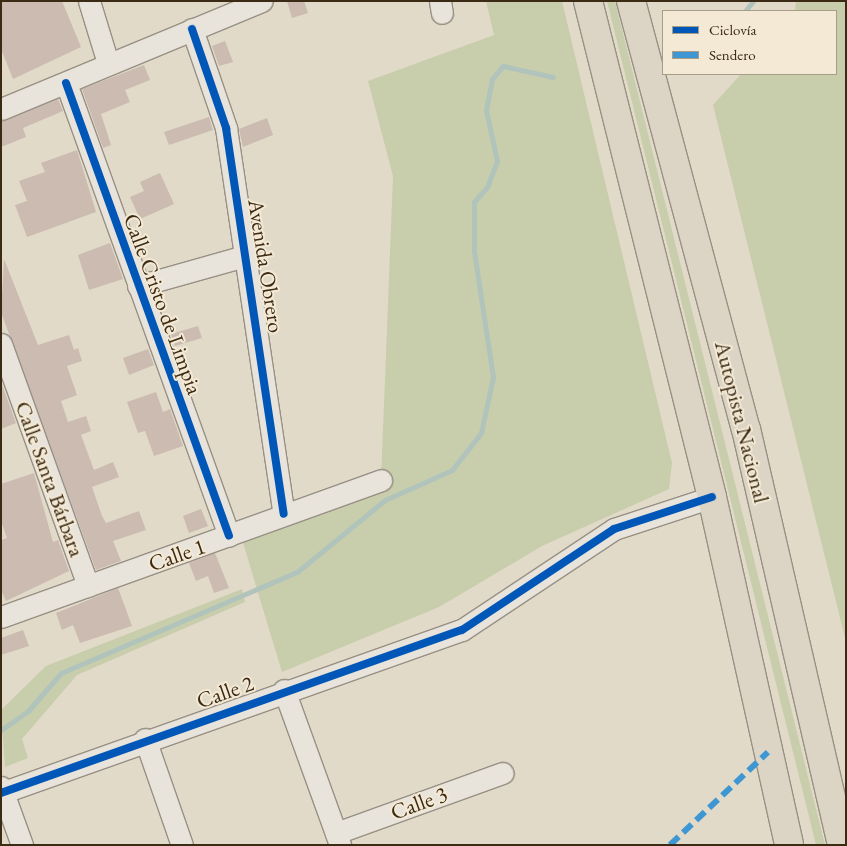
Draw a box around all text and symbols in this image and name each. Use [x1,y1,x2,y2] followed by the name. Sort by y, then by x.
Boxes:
[662,10,837,75] legend
[709,20,756,39] text: Ciclovía
[709,45,756,64] text: Sendero
[242,197,290,335] street label: Avenida Obrero
[118,210,208,398] street label: Calle Cristo de Limpia
[709,338,775,506] street label: Autopista Nacional
[10,398,90,560] street label: Calle Santa Bárbara
[145,533,209,577] street label: Calle 1
[193,670,257,714] street label: Calle 2
[387,781,451,825] street label: Calle 3

